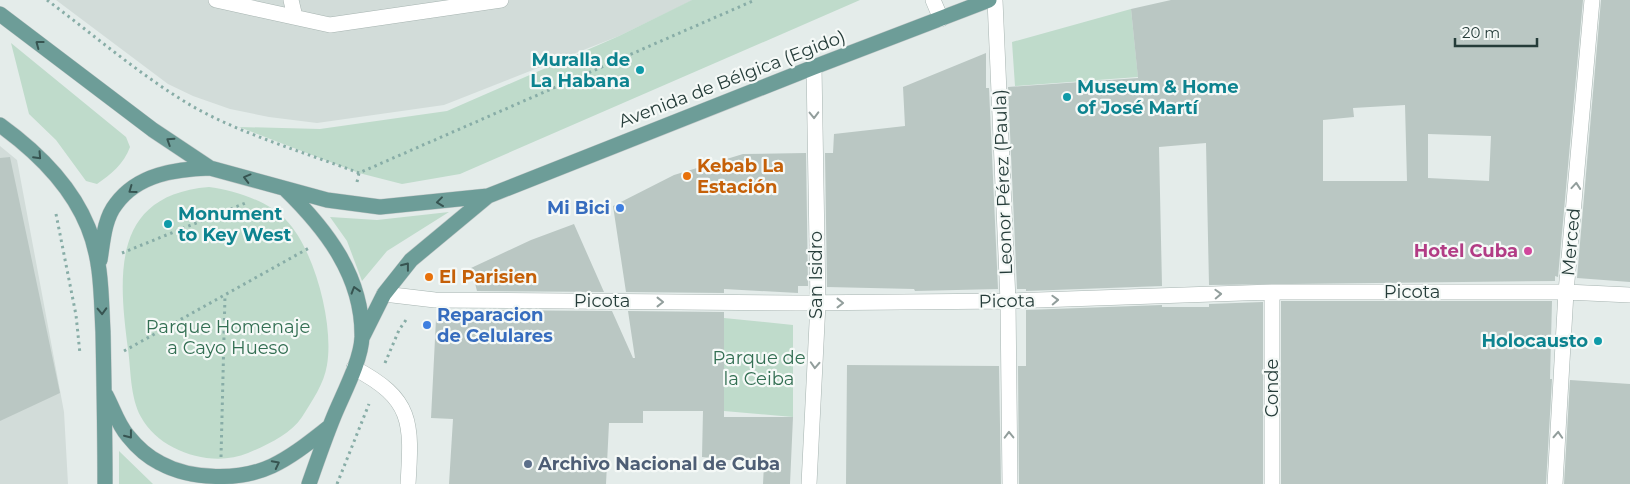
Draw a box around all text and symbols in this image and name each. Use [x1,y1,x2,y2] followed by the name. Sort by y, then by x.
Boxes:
[1455,15,1538,47] scale bar
[1462,23,1500,42] text: 20 m
[615,25,849,133] street label: Avenida de Bélgica (Egido)
[35,41,45,50] one-way arrow
[530,49,630,92] place label: Muralla de La Habana
[634,64,646,76] marker: Muralla de La Habana
[1077,76,1239,119] place label: Museum & Home of José Martí
[989,89,1017,275] street label: Leonor Pérez (Paula)
[1061,91,1073,103] marker: Museum & Home of José Martí
[809,112,820,120] one-way arrow
[166,138,175,147] one-way arrow
[32,150,41,159] one-way arrow
[697,155,784,198] place label: Kebab La Estación
[681,170,693,182] marker: Kebab La Estación
[244,173,252,183] one-way arrow
[1570,182,1581,190] one-way arrow
[128,184,138,193] one-way arrow
[436,196,444,207] one-way arrow
[547,197,610,219] place label: Mi Bici
[614,202,626,214] marker: Mi Bici
[178,203,291,246] place label: Monument to Key West
[1557,207,1585,277] street label: Merced
[162,218,174,230] marker: Monument to Key West
[805,231,827,319] street label: San Isidro
[1414,240,1518,262] place label: Hotel Cuba
[1522,245,1534,257] marker: Hotel Cuba
[400,263,409,272] one-way arrow
[439,266,537,288] place label: El Parisien
[423,271,435,283] marker: El Parisien
[1384,281,1440,303] street label: Picota
[350,286,360,294] one-way arrow
[1214,288,1222,299] one-way arrow
[574,290,630,312] street label: Picota
[979,290,1035,312] street label: Picota
[1052,294,1060,305] one-way arrow
[657,297,665,307] one-way arrow
[837,298,845,308] one-way arrow
[437,304,553,347] place label: Reparacion de Celulares
[96,307,107,315] one-way arrow
[146,316,310,359] park label: Parque Homenaje a Cayo Hueso
[421,319,433,331] marker: Reparacion de Celulares
[1481,330,1588,352] place label: Holocausto
[1592,335,1604,347] marker: Holocausto
[712,347,806,390] park label: Parque de la Ceiba
[1261,358,1283,417] street label: Conde
[809,362,820,370] one-way arrow
[123,430,132,439] one-way arrow
[1004,431,1014,439] one-way arrow
[1552,431,1563,439] one-way arrow
[537,453,780,475] place label: Archivo Nacional de Cuba
[522,458,534,470] marker: Archivo Nacional de Cuba
[271,460,280,470] one-way arrow

